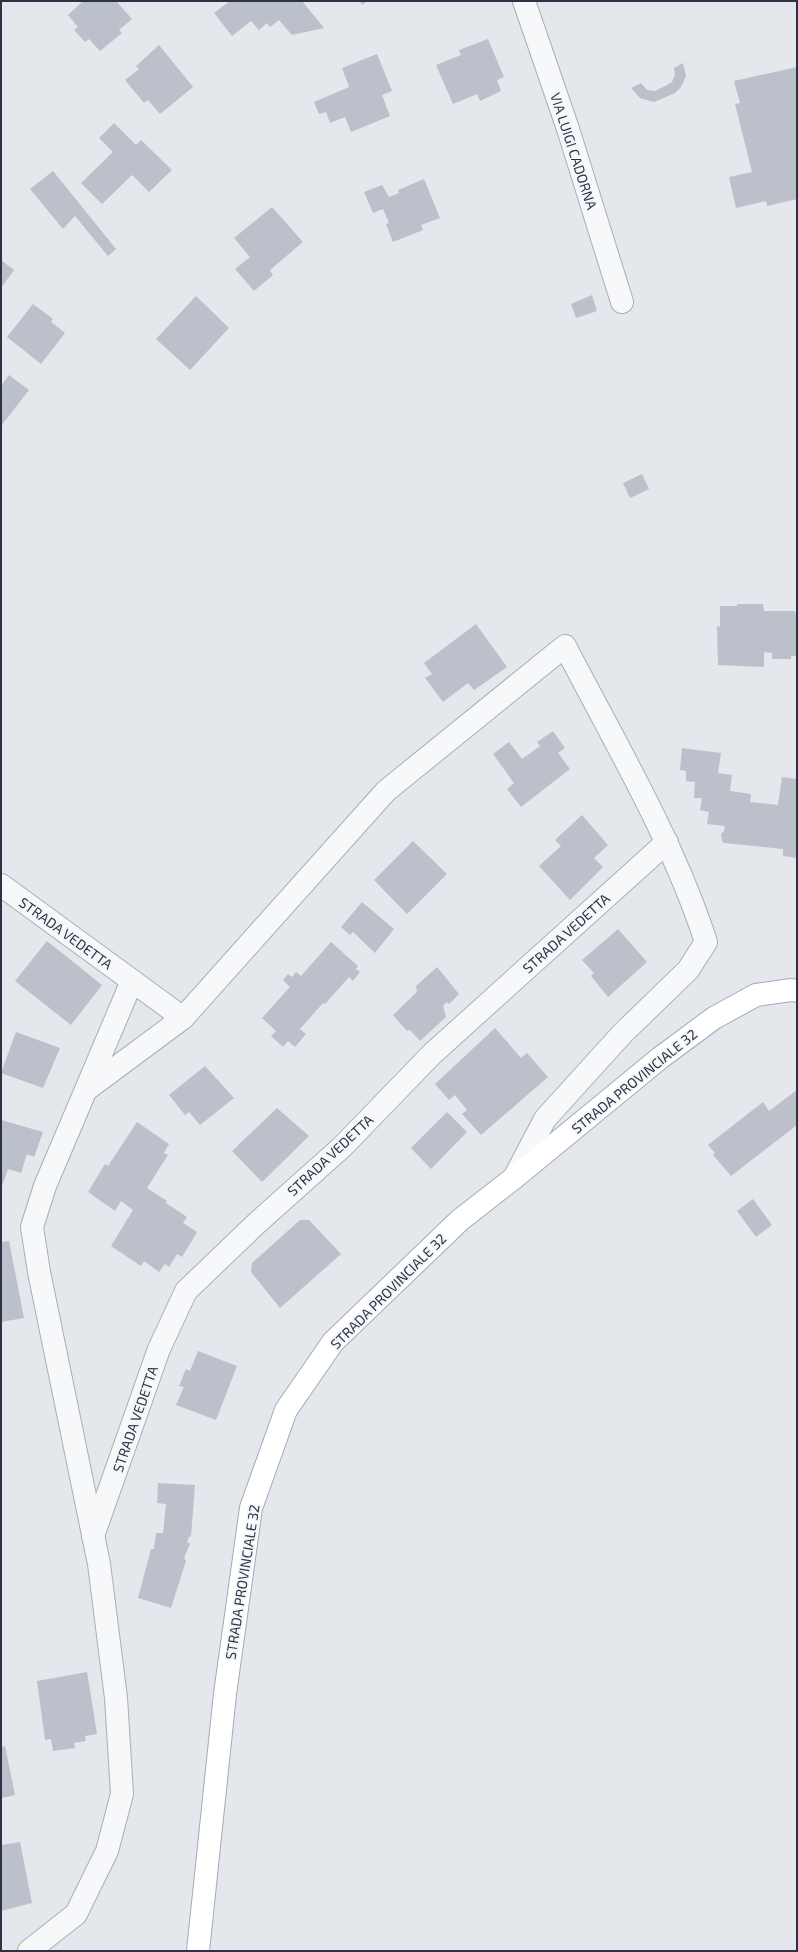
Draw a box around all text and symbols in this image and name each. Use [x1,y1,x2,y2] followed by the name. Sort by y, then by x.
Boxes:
[547,90,601,212] street label: VIA LUIGI CADORNA
[519,889,613,977] street label: STRADA VEDETTA
[16,893,116,973] street label: STRADA VEDETTA
[568,1025,700,1137] street label: STRADA PROVINCIALE 32
[283,1111,377,1199] street label: STRADA VEDETTA
[327,1230,449,1352] street label: STRADA PROVINCIALE 32
[109,1363,161,1474] street label: STRADA VEDETTA
[221,1503,263,1661] street label: STRADA PROVINCIALE 32

